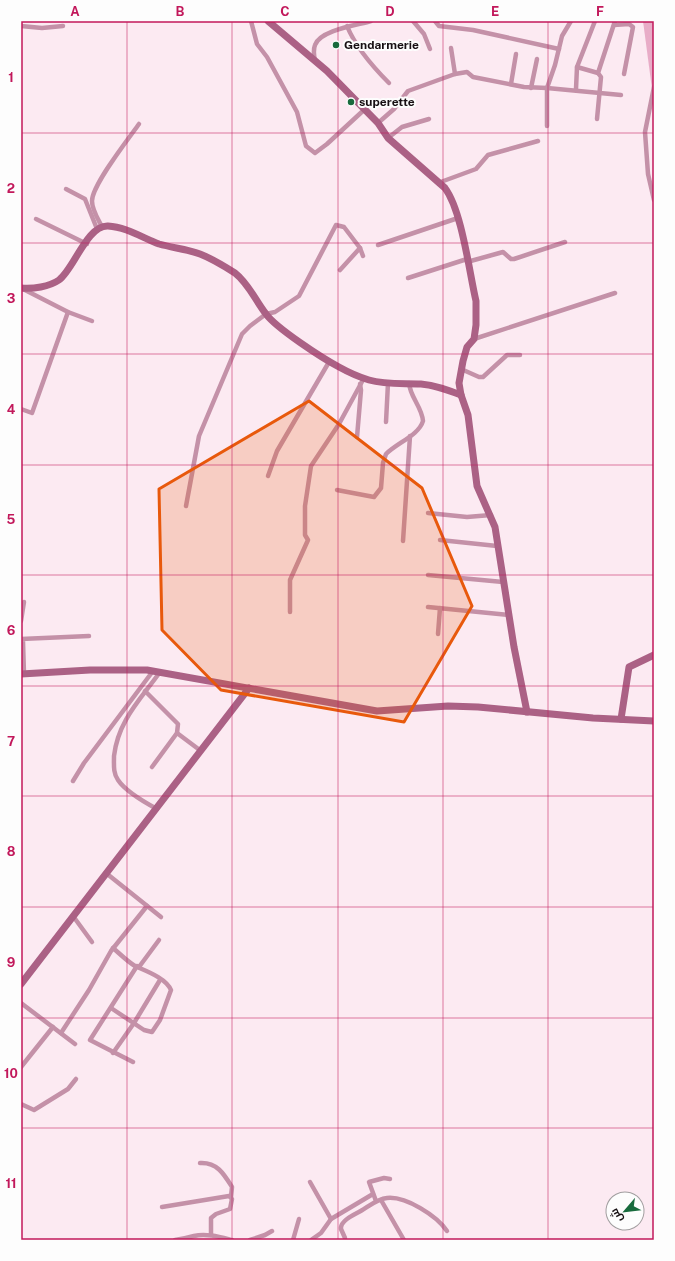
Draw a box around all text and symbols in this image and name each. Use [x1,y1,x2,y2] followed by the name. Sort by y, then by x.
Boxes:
[70,4,80,19] text: A
[176,4,185,19] text: B
[280,4,290,19] text: C
[385,4,395,19] text: D
[491,4,499,19] text: E
[596,4,604,19] text: F
[344,38,419,52] place label: Gendarmerie
[331,40,341,50] marker: Gendarmerie
[8,70,14,85] text: 1
[359,95,415,109] place label: superette
[346,97,356,107] marker: superette
[7,181,15,196] text: 2
[7,291,16,306] text: 3
[7,402,16,417] text: 4
[7,512,16,527] text: 5
[7,623,16,638] text: 6
[7,734,15,749] text: 7
[7,844,16,859] text: 8
[7,955,15,970] text: 9
[4,1066,18,1081] text: 10
[5,1176,17,1191] text: 11
[605,1191,645,1231] north arrow
[608,1206,626,1225] text: ش

